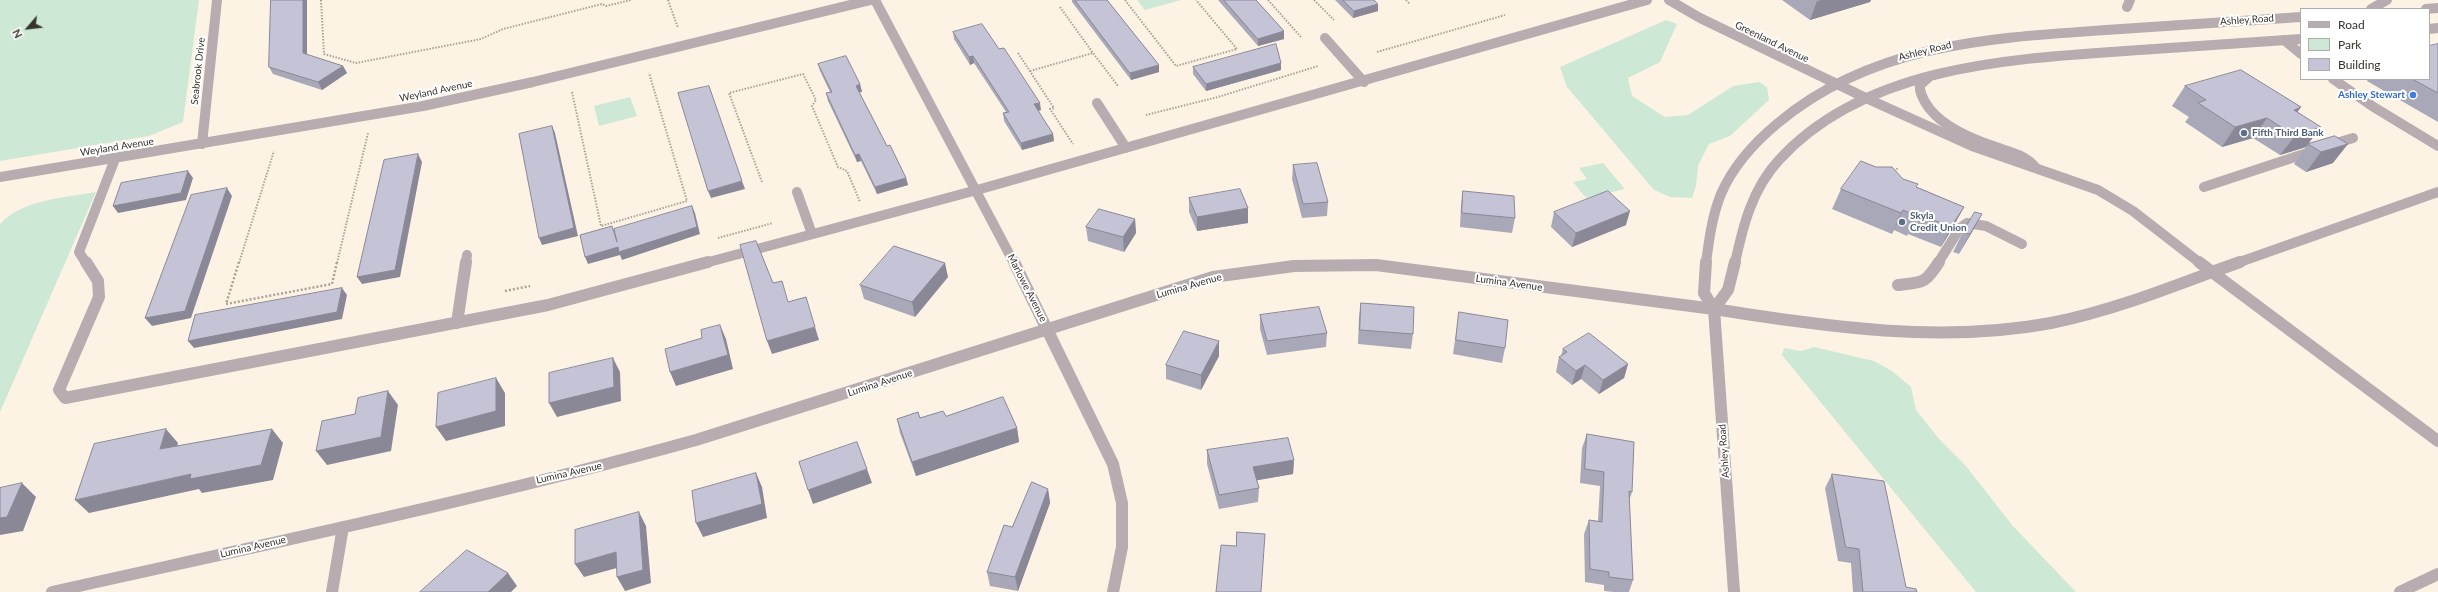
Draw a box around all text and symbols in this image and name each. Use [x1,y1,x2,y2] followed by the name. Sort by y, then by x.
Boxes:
[8,8,48,48] north arrow
[2300,8,2430,80] legend
[2220,12,2274,28] street label: Ashley Road
[2338,17,2365,32] text: Road
[1733,19,1811,65] street label: Greenland Avenue
[9,27,25,41] text: N
[189,37,207,105] street label: Seabrook Drive
[2338,37,2361,52] text: Park
[1897,39,1953,63] street label: Ashley Road
[2338,57,2381,72] text: Building
[398,77,474,105] street label: Weyland Avenue
[2338,89,2405,101] place label: Ashley Stewart
[2408,90,2418,100] marker: Ashley Stewart
[2252,127,2324,139] place label: Fifth Third Bank
[2239,128,2249,138] marker: Fifth Third Bank
[79,135,155,159] street label: Weyland Avenue
[1910,210,1967,234] place label: Skyla Credit Union
[1897,217,1907,227] marker: Skyla Credit Union
[1005,252,1049,324] street label: Marlowe Avenue
[1155,271,1223,301] street label: Lumina Avenue
[1475,272,1543,294] street label: Lumina Avenue
[846,367,914,399] street label: Lumina Avenue
[1716,424,1732,478] street label: Ashley Road
[535,460,603,486] street label: Lumina Avenue
[219,534,287,560] street label: Lumina Avenue

